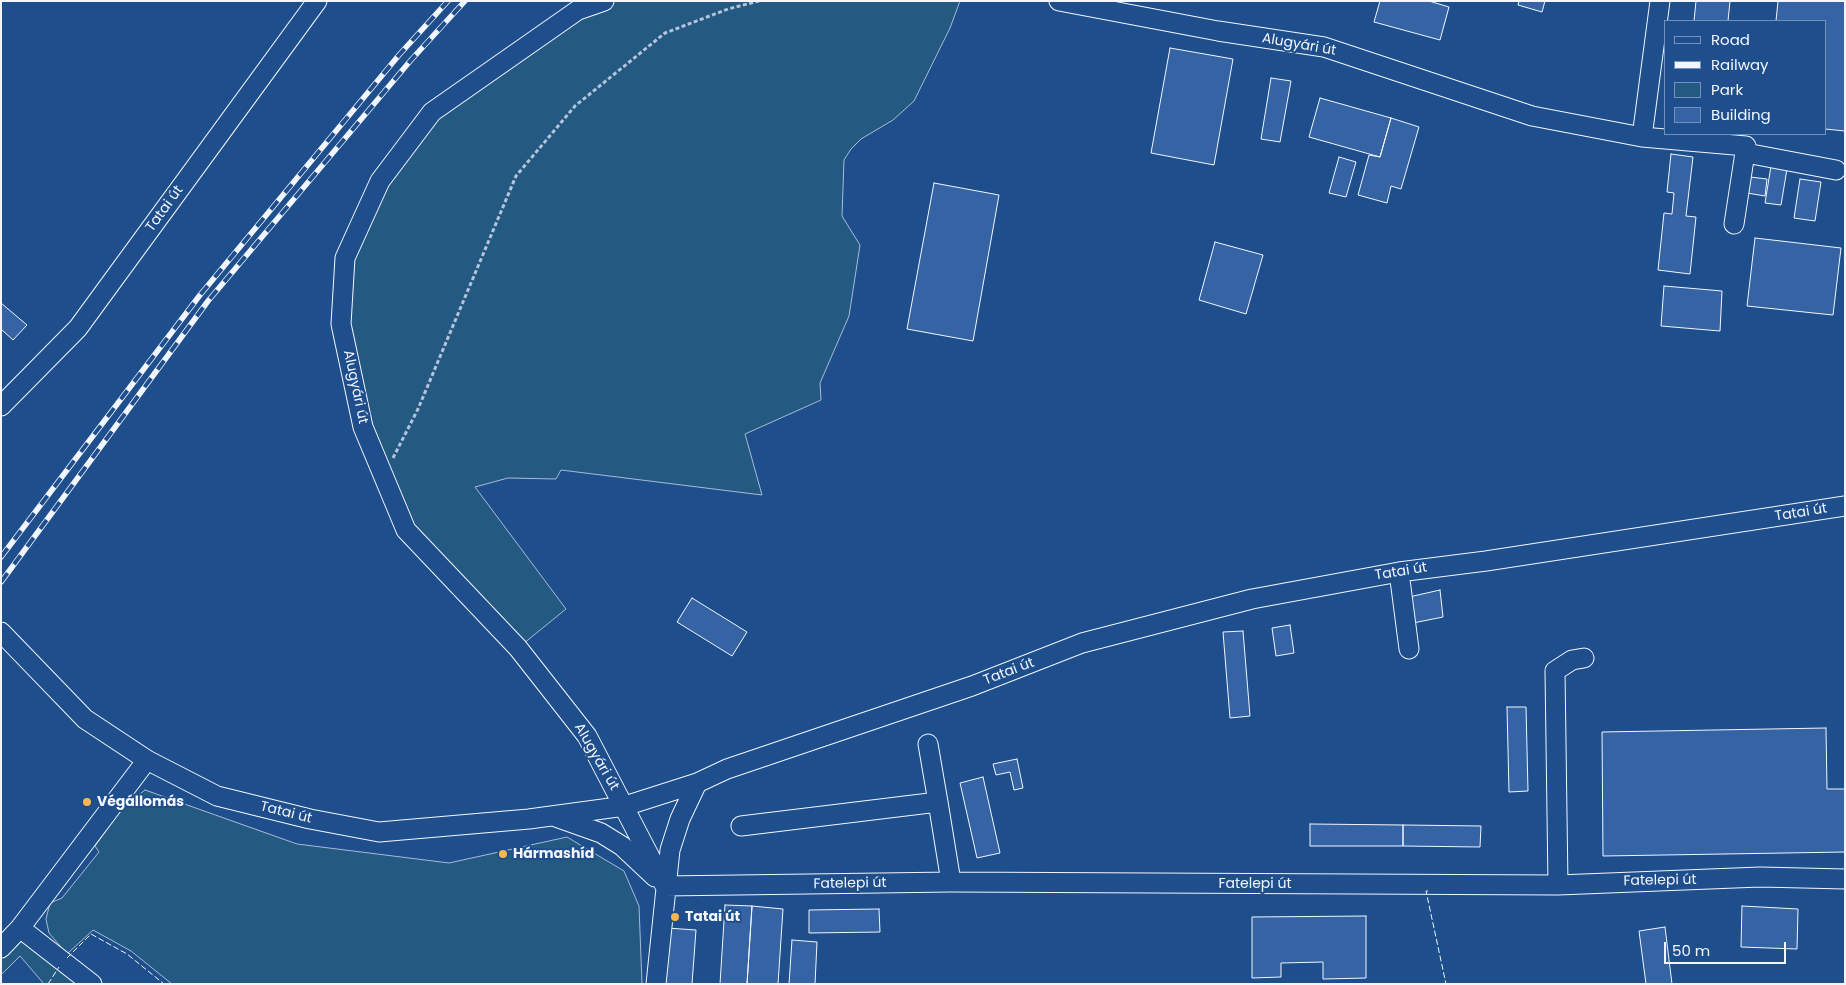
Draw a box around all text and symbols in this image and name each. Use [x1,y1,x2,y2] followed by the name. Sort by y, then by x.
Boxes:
[1664,20,1826,135] legend
[1711,29,1750,50] text: Road
[1261,30,1337,60] street label: Alugyári út
[1711,54,1769,75] text: Railway
[1711,79,1743,100] text: Park
[1711,104,1771,125] text: Building
[143,183,187,235] street label: Tatai út
[339,349,371,425] street label: Alugyári út
[1774,501,1828,525] street label: Tatai út
[1374,560,1428,584] street label: Tatai út
[981,655,1037,689] street label: Tatai út
[570,720,622,794] street label: Alugyári út
[97,794,184,810] place label: Végállomás
[81,796,93,808] marker: Végállomás
[258,798,314,828] street label: Tatai út
[513,846,594,862] place label: Hármashíd
[497,848,509,860] marker: Hármashíd
[1623,872,1697,890] street label: Fatelepi út
[813,875,887,893] street label: Fatelepi út
[1218,876,1292,892] street label: Fatelepi út
[685,909,740,925] place label: Tatai út
[669,911,681,923] marker: Tatai út
[1666,932,1788,964] scale bar
[1672,940,1710,961] text: 50 m

